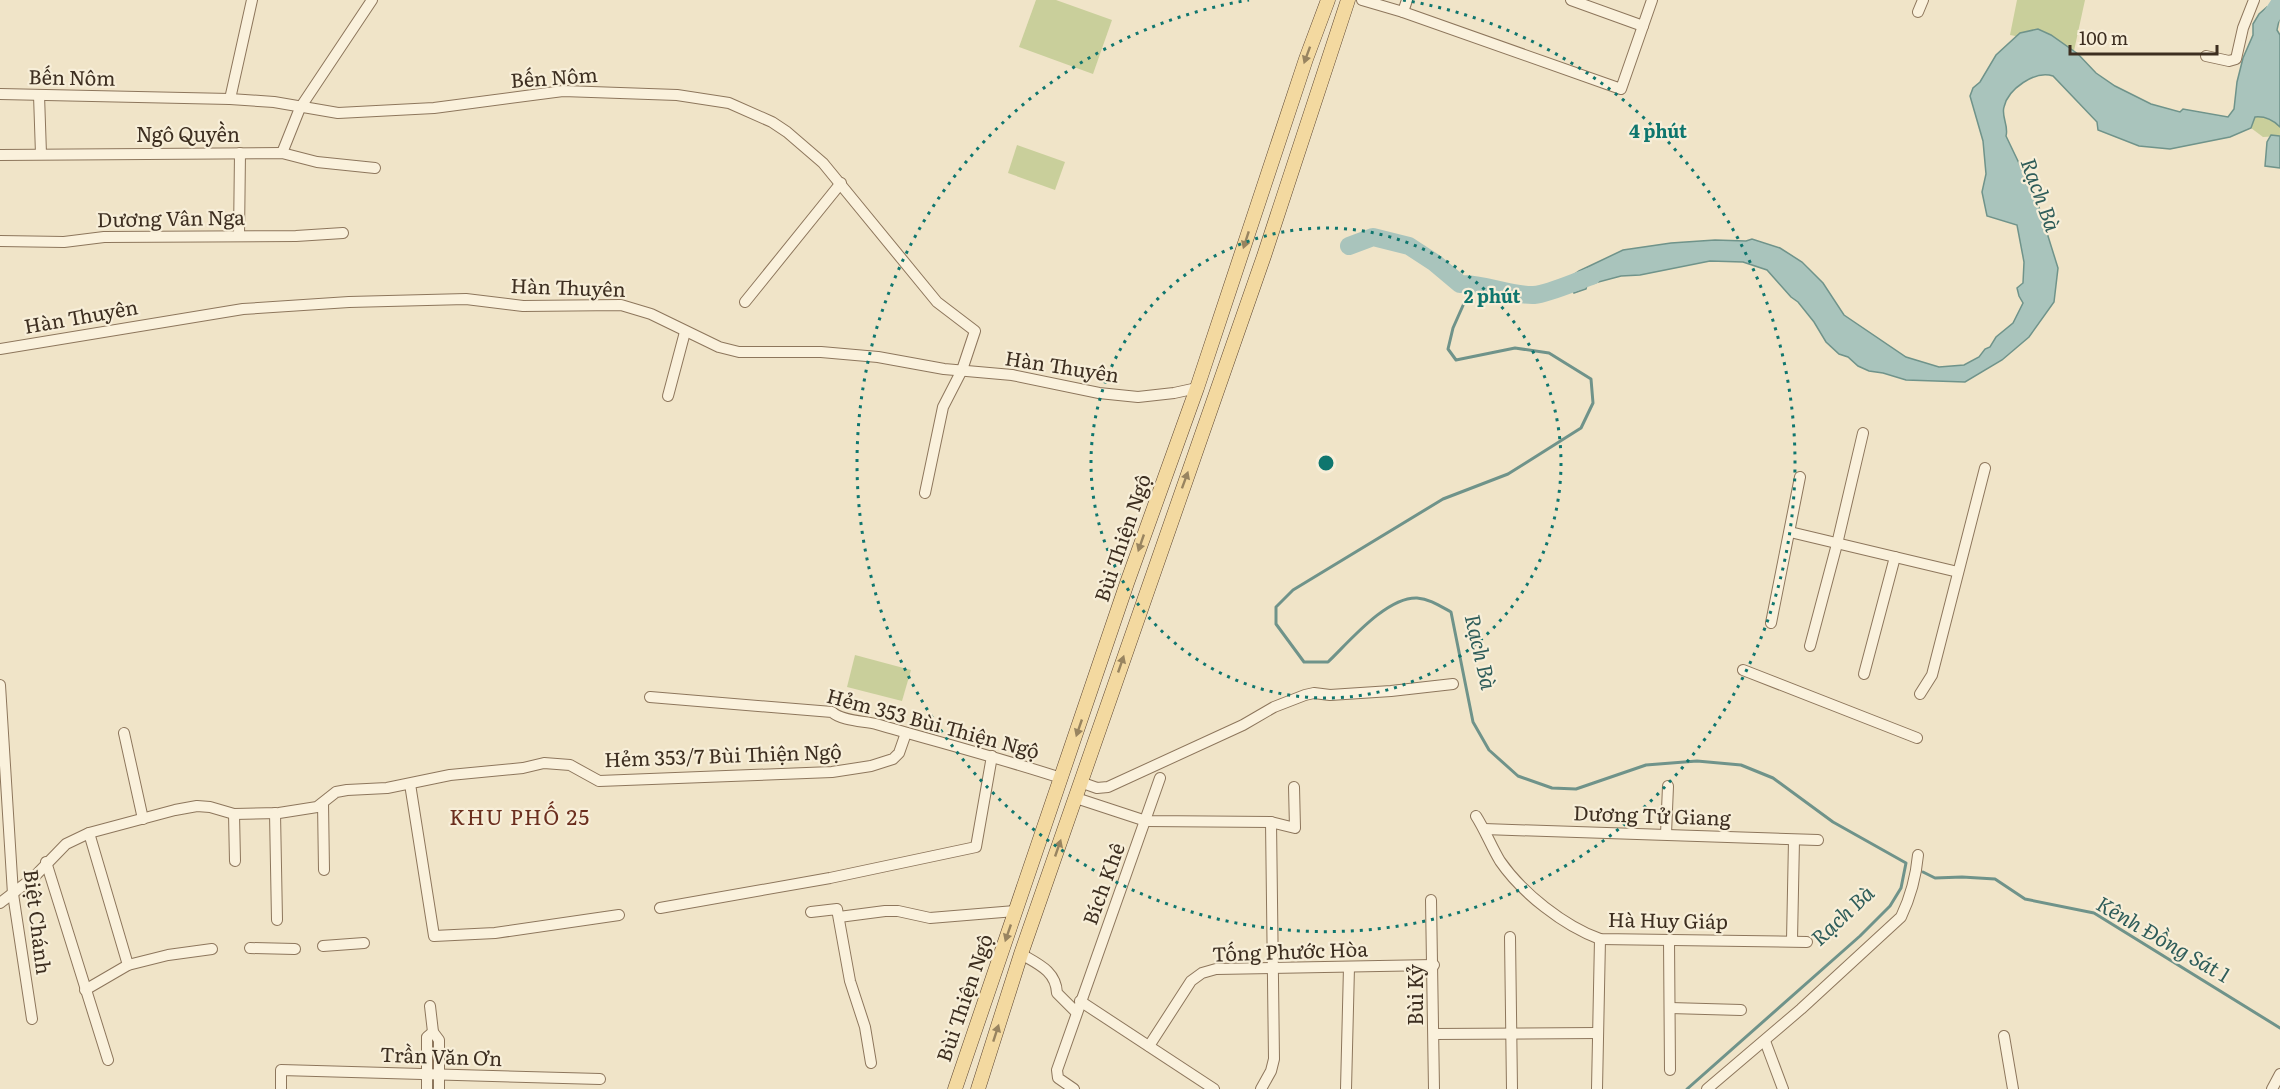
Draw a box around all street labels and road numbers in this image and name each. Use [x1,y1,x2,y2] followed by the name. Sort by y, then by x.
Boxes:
[509,58,598,94] street label: Bến Nôm
[28,60,116,92] street label: Bến Nôm
[136,118,240,148] street label: Ngô Quyền
[97,201,245,233] street label: Dương Vân Nga
[510,269,626,303] street label: Hàn Thuyên
[21,290,140,340] street label: Hàn Thuyên
[1003,341,1122,389] street label: Hàn Thuyên
[1085,469,1157,605] street label: Bùi Thiện Ngộ
[824,679,1043,765] street label: Hẻm 353 Bùi Thiện Ngộ
[604,735,842,773] street label: Hẻm 353/7 Bùi Thiện Ngộ
[1573,796,1732,832] street label: Dương Tử Giang
[1073,838,1131,929] street label: Bích Khê
[18,867,60,976] street label: Biệt Chánh
[1608,903,1728,935] street label: Hà Huy Giáp
[927,929,999,1065] street label: Bùi Thiện Ngộ
[1211,932,1369,968] street label: Tống Phước Hòa
[1399,964,1429,1026] street label: Bùi Kỷ
[379,1038,503,1072] street label: Trần Văn Ơn

